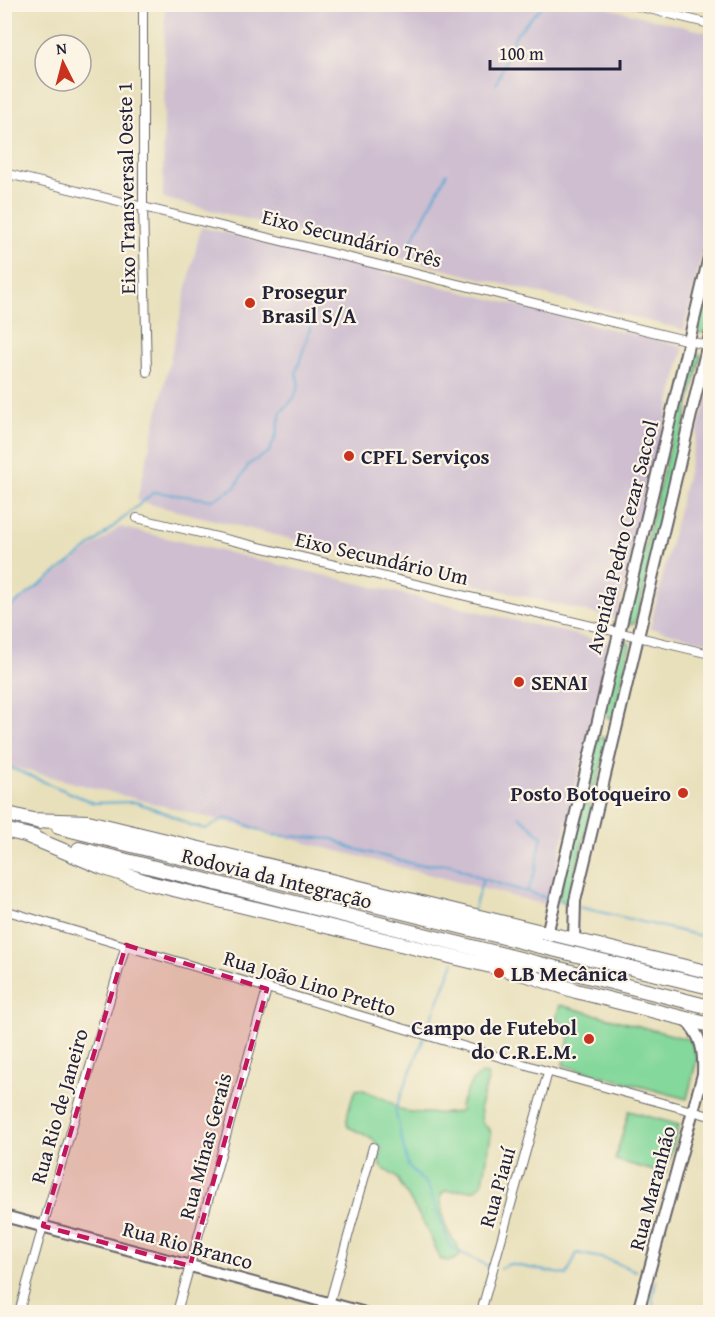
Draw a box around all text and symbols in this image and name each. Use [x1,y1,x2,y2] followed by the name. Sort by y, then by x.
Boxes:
[33,33,93,93] north arrow
[490,33,620,71] scale bar
[55,36,68,61] text: N
[499,40,544,67] text: 100 m
[109,81,143,295] street label: Eixo Transversal Oeste 1
[259,201,445,275] street label: Eixo Secundário Três
[262,276,357,331] place label: Prosegur Brasil S/A
[243,296,257,310] marker: Prosegur Brasil S/A
[578,417,666,657] street label: Avenida Pedro Cezar Saccol
[361,441,490,472] place label: CPFL Serviços
[342,449,356,463] marker: CPFL Serviços
[292,523,472,593] street label: Eixo Secundário Um
[531,667,588,698] place label: SENAI
[512,675,526,689] marker: SENAI
[510,778,671,809] place label: Posto Botoqueiro
[676,786,690,800] marker: Posto Botoqueiro
[179,839,375,917] street label: Rodovia da Integração
[220,942,400,1024] street label: Rua João Lino Pretto
[511,958,628,989] place label: LB Mecânica
[492,966,506,980] marker: LB Mecânica
[411,1012,577,1067] place label: Campo de Futebol do C.R.E.M.
[22,1025,96,1187] street label: Rua Rio de Janeiro
[582,1032,596,1046] marker: Campo de Futebol do C.R.E.M.
[171,1069,239,1223] street label: Rua Minas Gerais
[620,1122,684,1254] street label: Rua Maranhão
[471,1142,524,1231] street label: Rua Piauí
[120,1213,256,1277] street label: Rua Rio Branco

